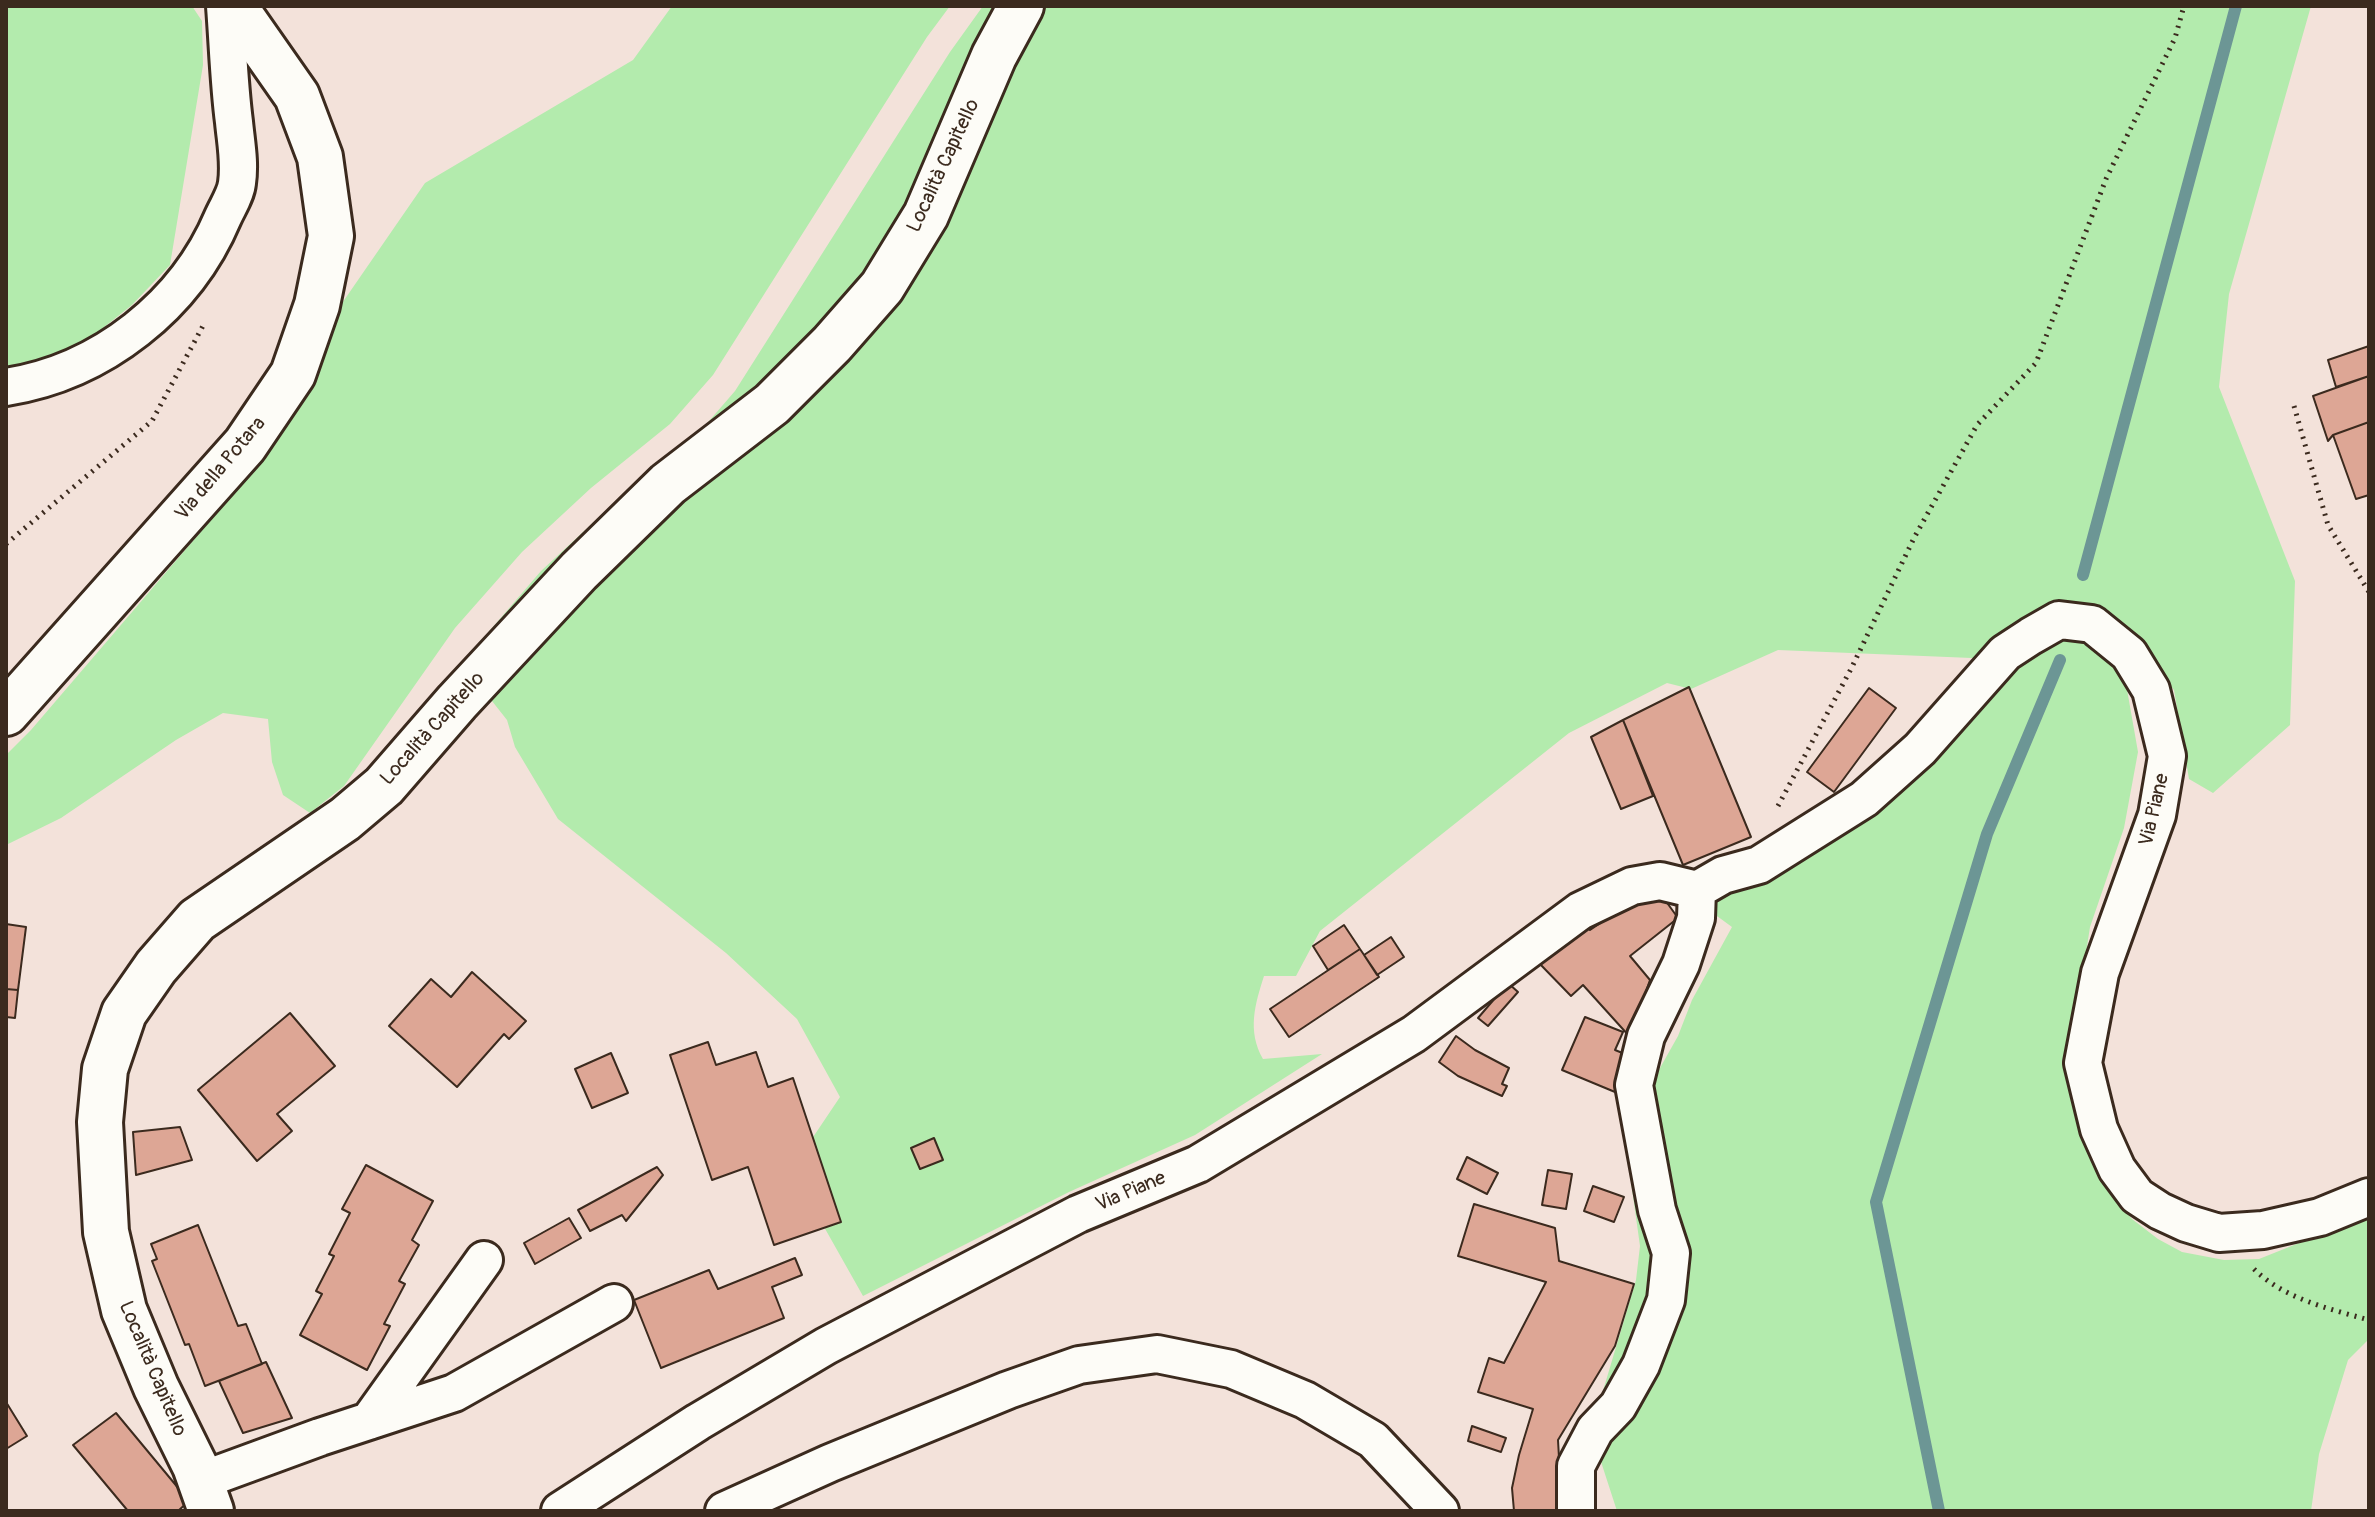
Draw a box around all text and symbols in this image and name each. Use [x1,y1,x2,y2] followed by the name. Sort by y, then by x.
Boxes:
[903,96,985,236] street label: Località Capitello
[171,412,271,526] street label: Via della Potara
[376,667,490,791] street label: Località Capitello
[2135,771,2175,849] street label: Via Piane
[1092,1167,1170,1217] street label: Via Piane
[113,1298,191,1440] street label: Località Capitello

